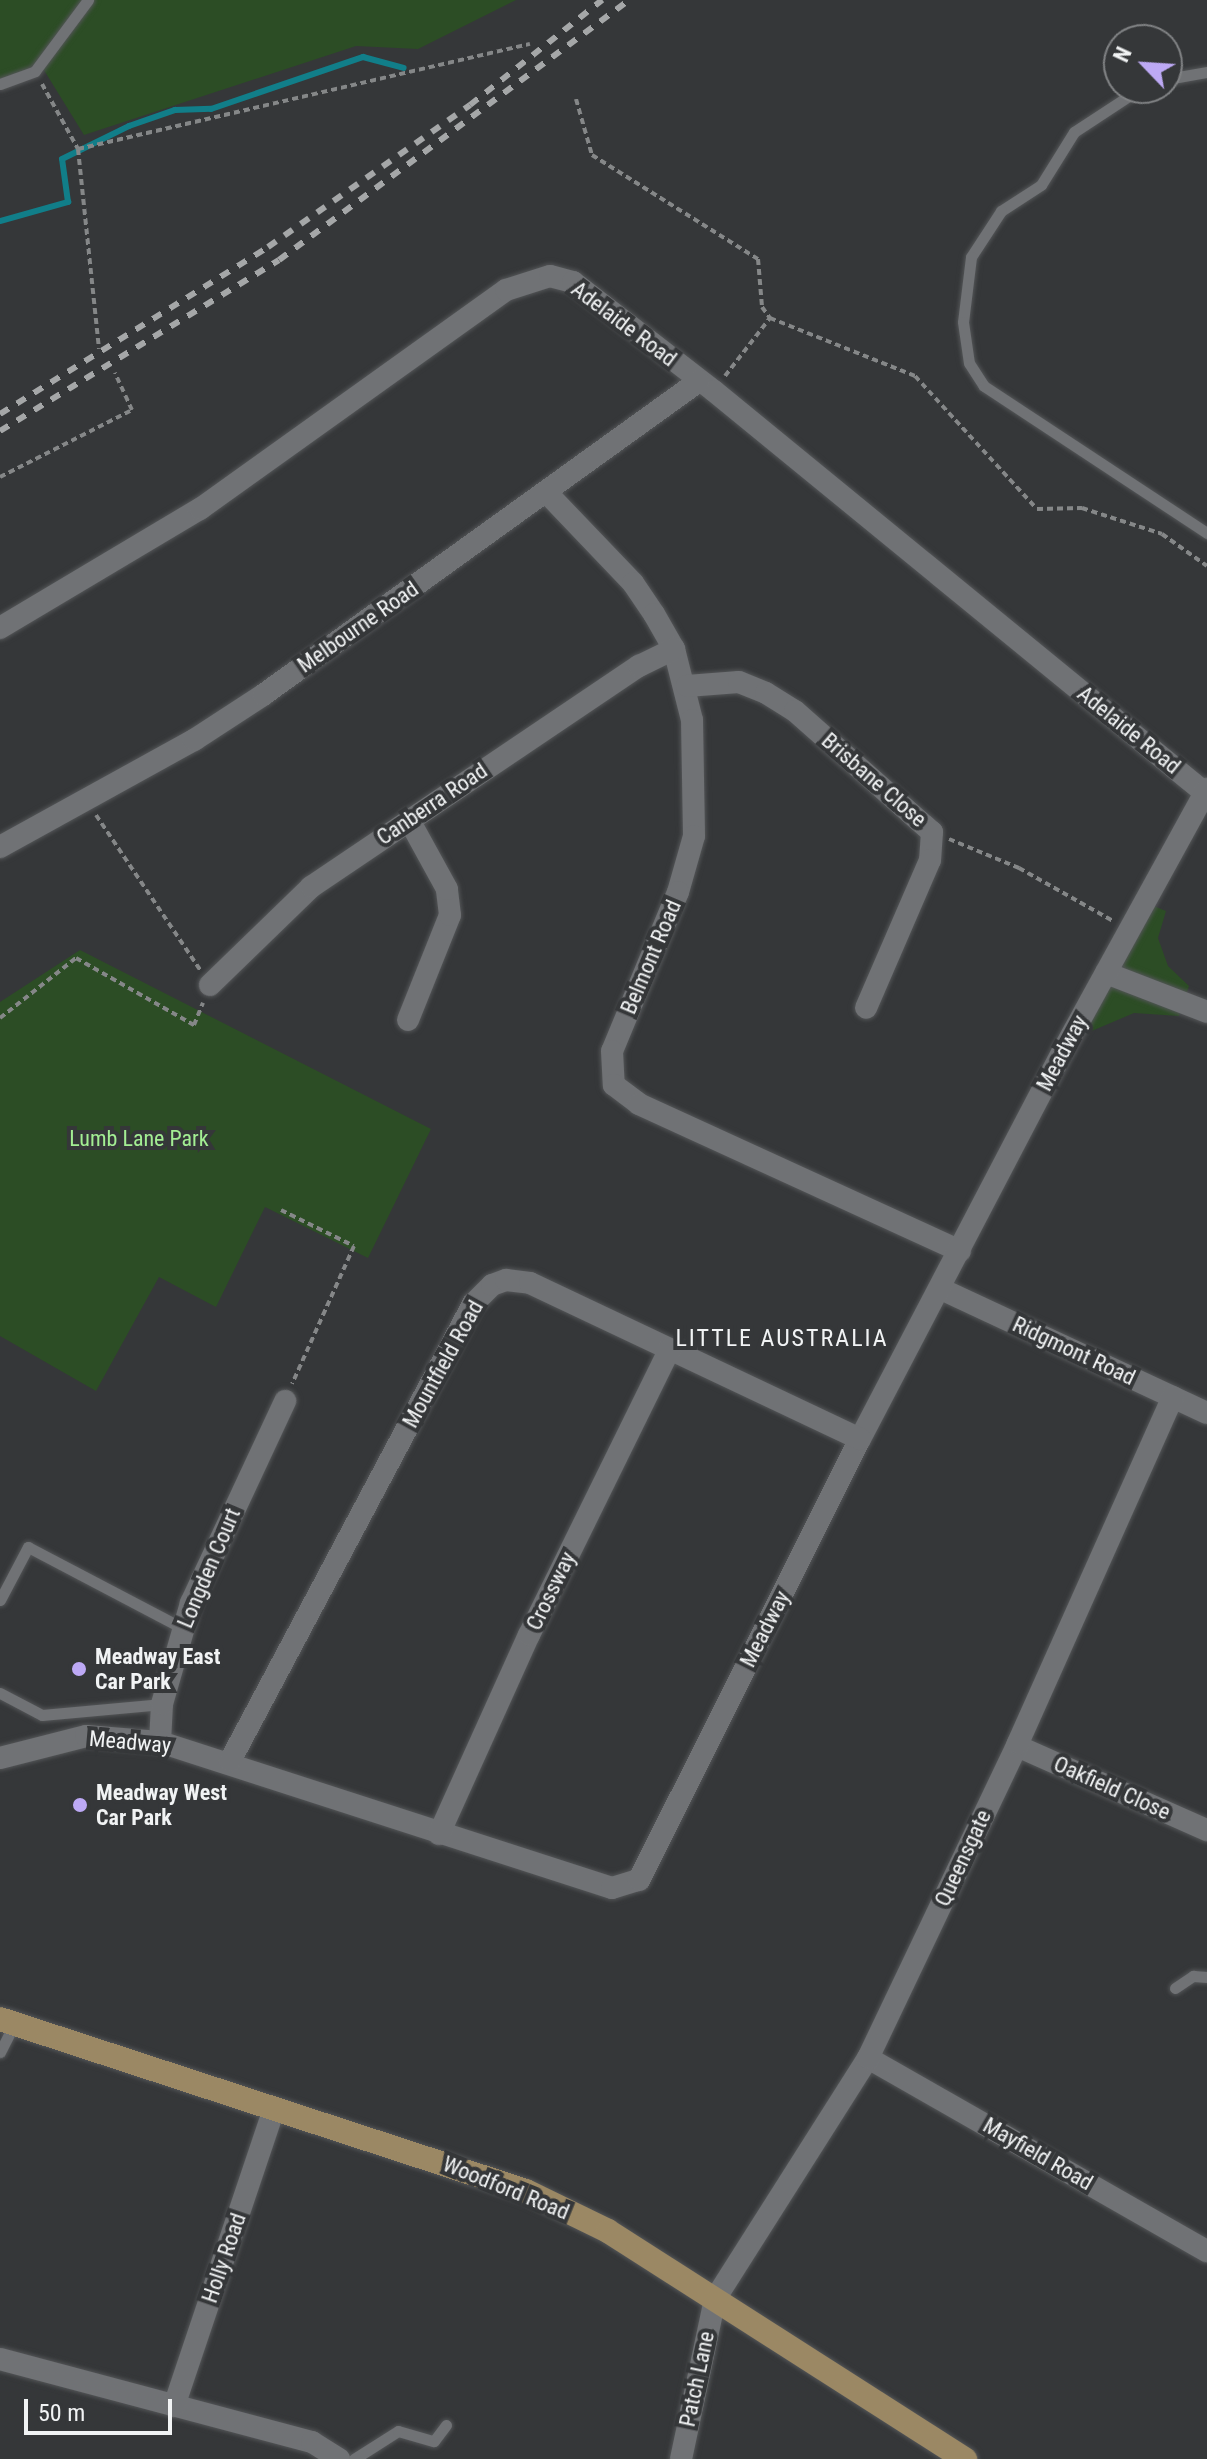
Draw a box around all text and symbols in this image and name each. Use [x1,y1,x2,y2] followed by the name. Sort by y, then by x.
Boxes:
[1103,24,1183,104] north arrow
[1108,43,1137,66] text: N
[566,276,682,372] street label: Adelaide Road
[293,576,423,678] street label: Melbourne Road
[1072,680,1186,780] street label: Adelaide Road
[816,727,932,833] street label: Brisbane Close
[372,757,492,851] street label: Canberra Road
[615,896,687,1018] street label: Belmont Road
[1031,1011,1093,1095] street label: Meadway
[69,1126,209,1152] park label: Lumb Lane Park
[397,1296,489,1432] street label: Mountfield Road
[1008,1311,1140,1391] street label: Ridgmont Road
[675,1325,889,1353] district label: LITTLE AUSTRALIA
[172,1504,246,1632] street label: Longden Court
[521,1548,581,1634] street label: Crossway
[735,1586,795,1672] street label: Meadway
[95,1643,220,1694] place label: Meadway East Car Park
[70,1660,88,1678] marker: Meadway East Car Park
[88,1725,172,1759] street label: Meadway
[1050,1751,1174,1825] street label: Oakfield Close
[96,1779,227,1830] place label: Meadway West Car Park
[71,1796,89,1814] marker: Meadway West Car Park
[929,1806,997,1910] street label: Queensgate
[978,2112,1098,2196] street label: Mayfield Road
[439,2151,573,2225] street label: Woodford Road
[196,2210,252,2306] street label: Holly Road
[674,2329,720,2429] street label: Patch Lane
[28,2383,176,2433] scale bar
[38,2399,85,2427] text: 50 m

